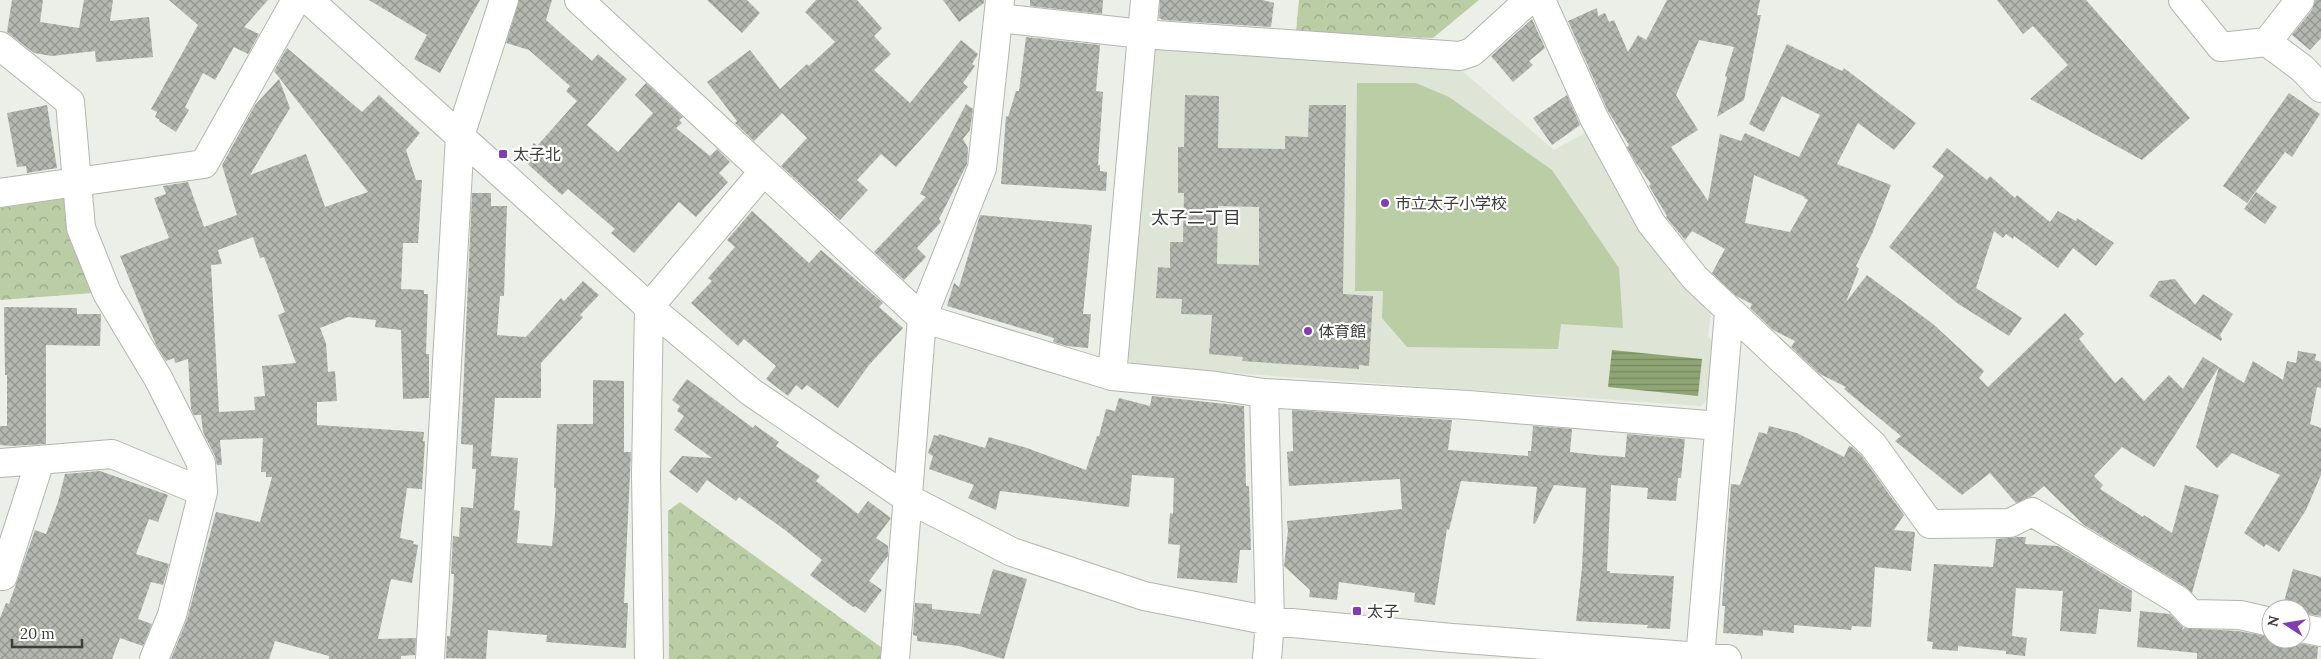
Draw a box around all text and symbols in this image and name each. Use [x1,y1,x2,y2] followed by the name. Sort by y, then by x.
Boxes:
[513,144,561,164] place label: 太子北
[497,148,509,160] marker: 太子北
[1395,193,1507,213] place label: 市立太子小学校
[1379,197,1391,209] marker: 市立太子小学校
[1151,206,1241,229] district label: 太子二丁目
[1318,321,1366,341] place label: 体育館
[1302,325,1314,337] marker: 体育館
[2261,599,2311,649] north arrow
[1367,601,1399,621] place label: 太子
[1351,605,1363,617] marker: 太子
[2263,614,2283,628] text: N
[12,616,82,648] scale bar
[20,624,55,643] text: 20 m

